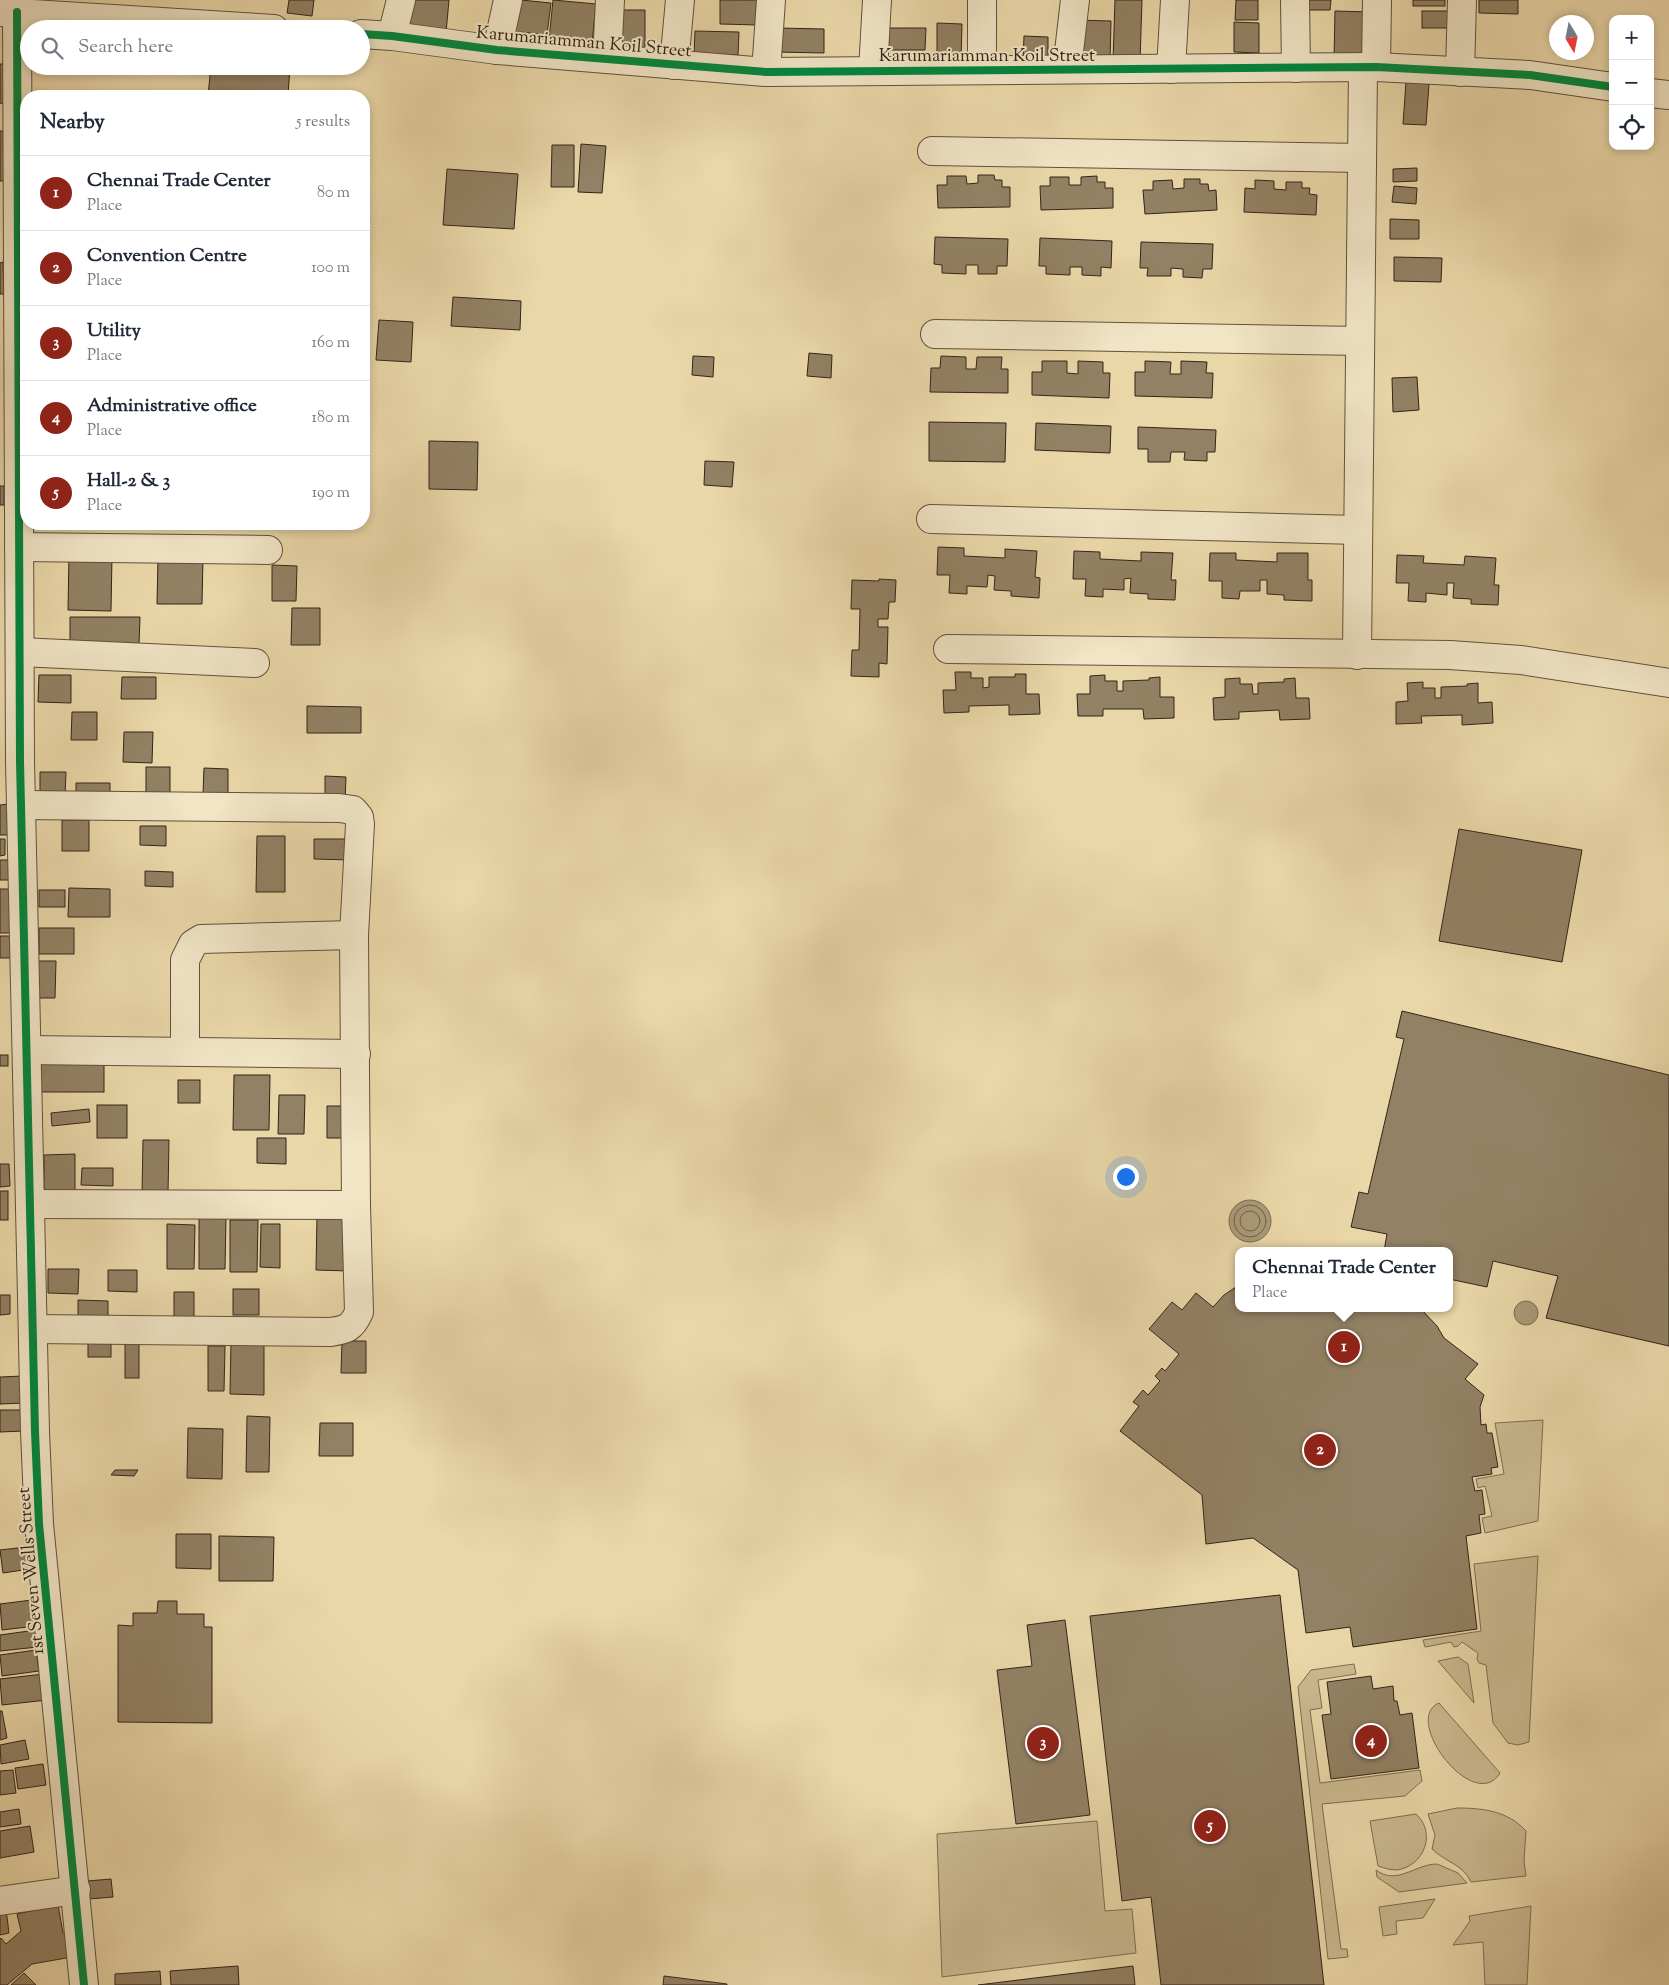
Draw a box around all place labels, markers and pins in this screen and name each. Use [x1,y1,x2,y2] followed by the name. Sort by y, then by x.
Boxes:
[1328,1328,1360,1366] pin: 1
[1304,1431,1336,1469] pin: 2
[1355,1722,1387,1760] pin: 4
[1027,1724,1059,1762] pin: 3
[1194,1807,1226,1845] pin: 5

